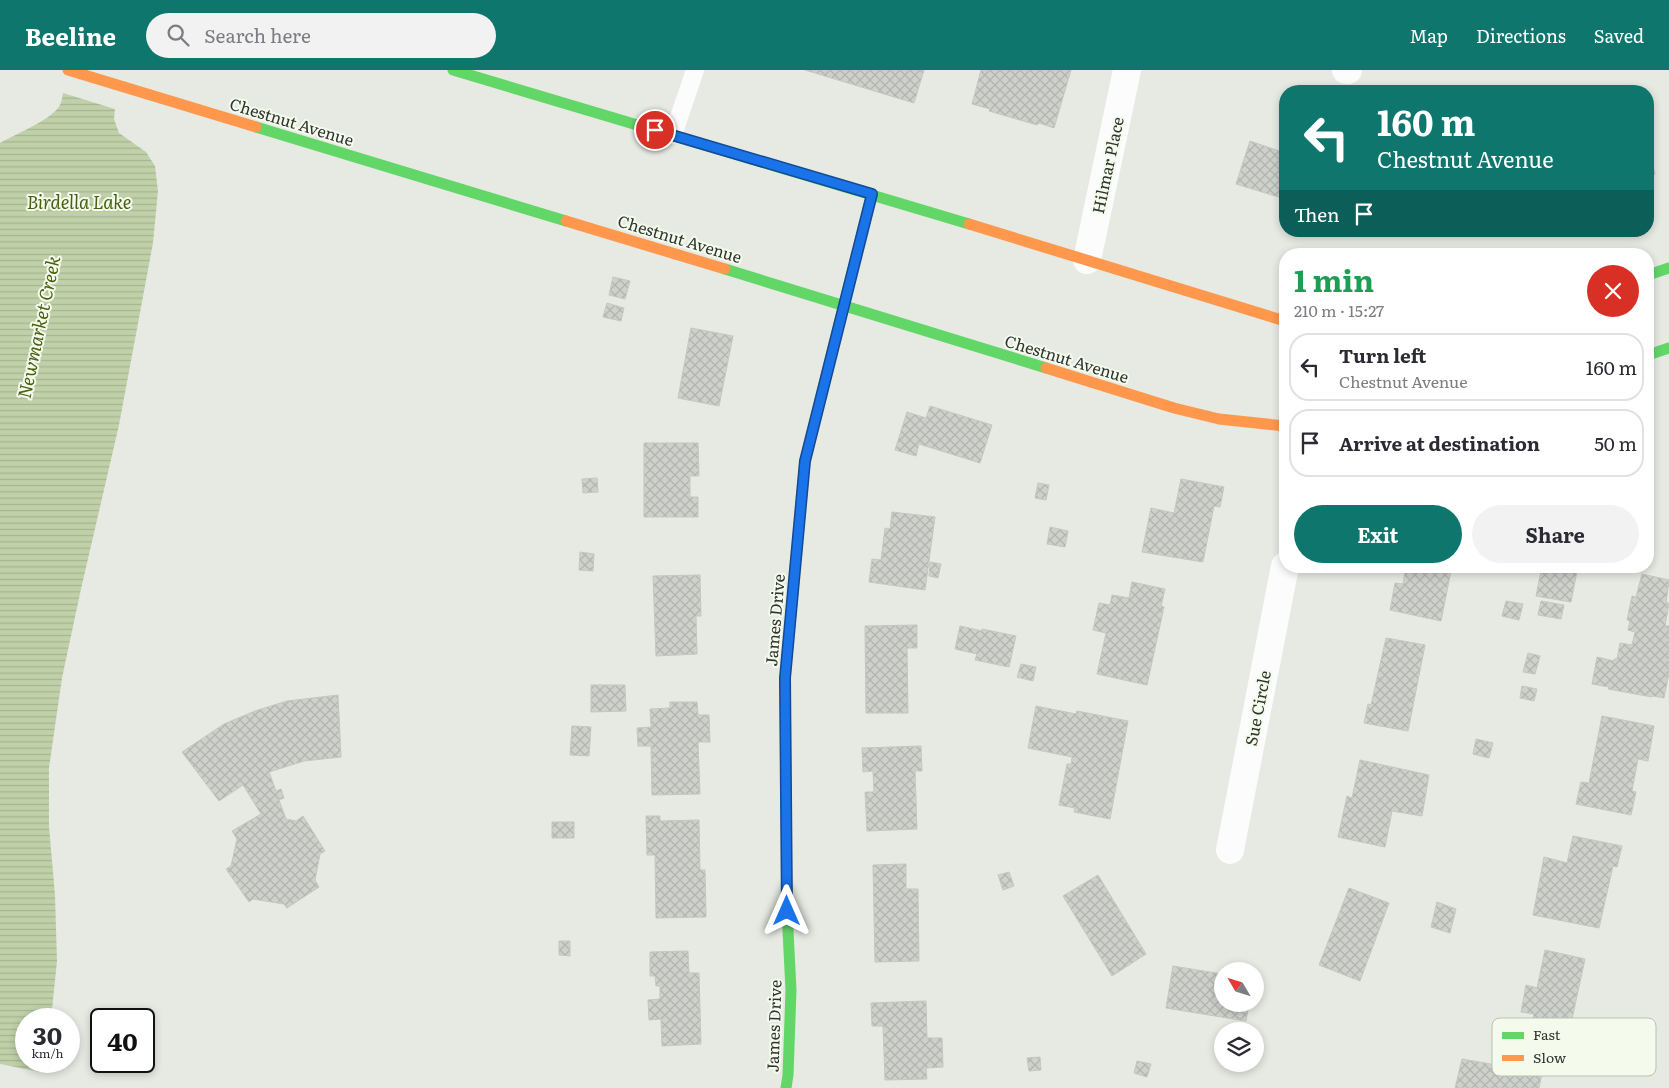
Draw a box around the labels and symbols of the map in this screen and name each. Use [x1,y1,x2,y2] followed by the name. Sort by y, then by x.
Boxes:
[227,91,357,151] street label: Chestnut Avenue
[634,109,676,151] pin
[1085,114,1129,216] street label: Hilmar Place
[27,188,131,215] water label: Birdella Lake
[615,208,745,268] street label: Chestnut Avenue
[10,253,66,401] water label: Newmarket Creek
[1002,328,1132,388] street label: Chestnut Avenue
[758,573,790,667] street label: James Drive
[1238,668,1276,748] street label: Sue Circle
[760,884,812,936] position arrow
[1214,962,1264,1012] north arrow
[759,979,787,1073] street label: James Drive
[90,1008,155,1073] speed limit sign: 40
[1492,1018,1656,1076] legend
[1533,1024,1561,1044] text: Fast
[1533,1047,1566,1067] text: Slow

